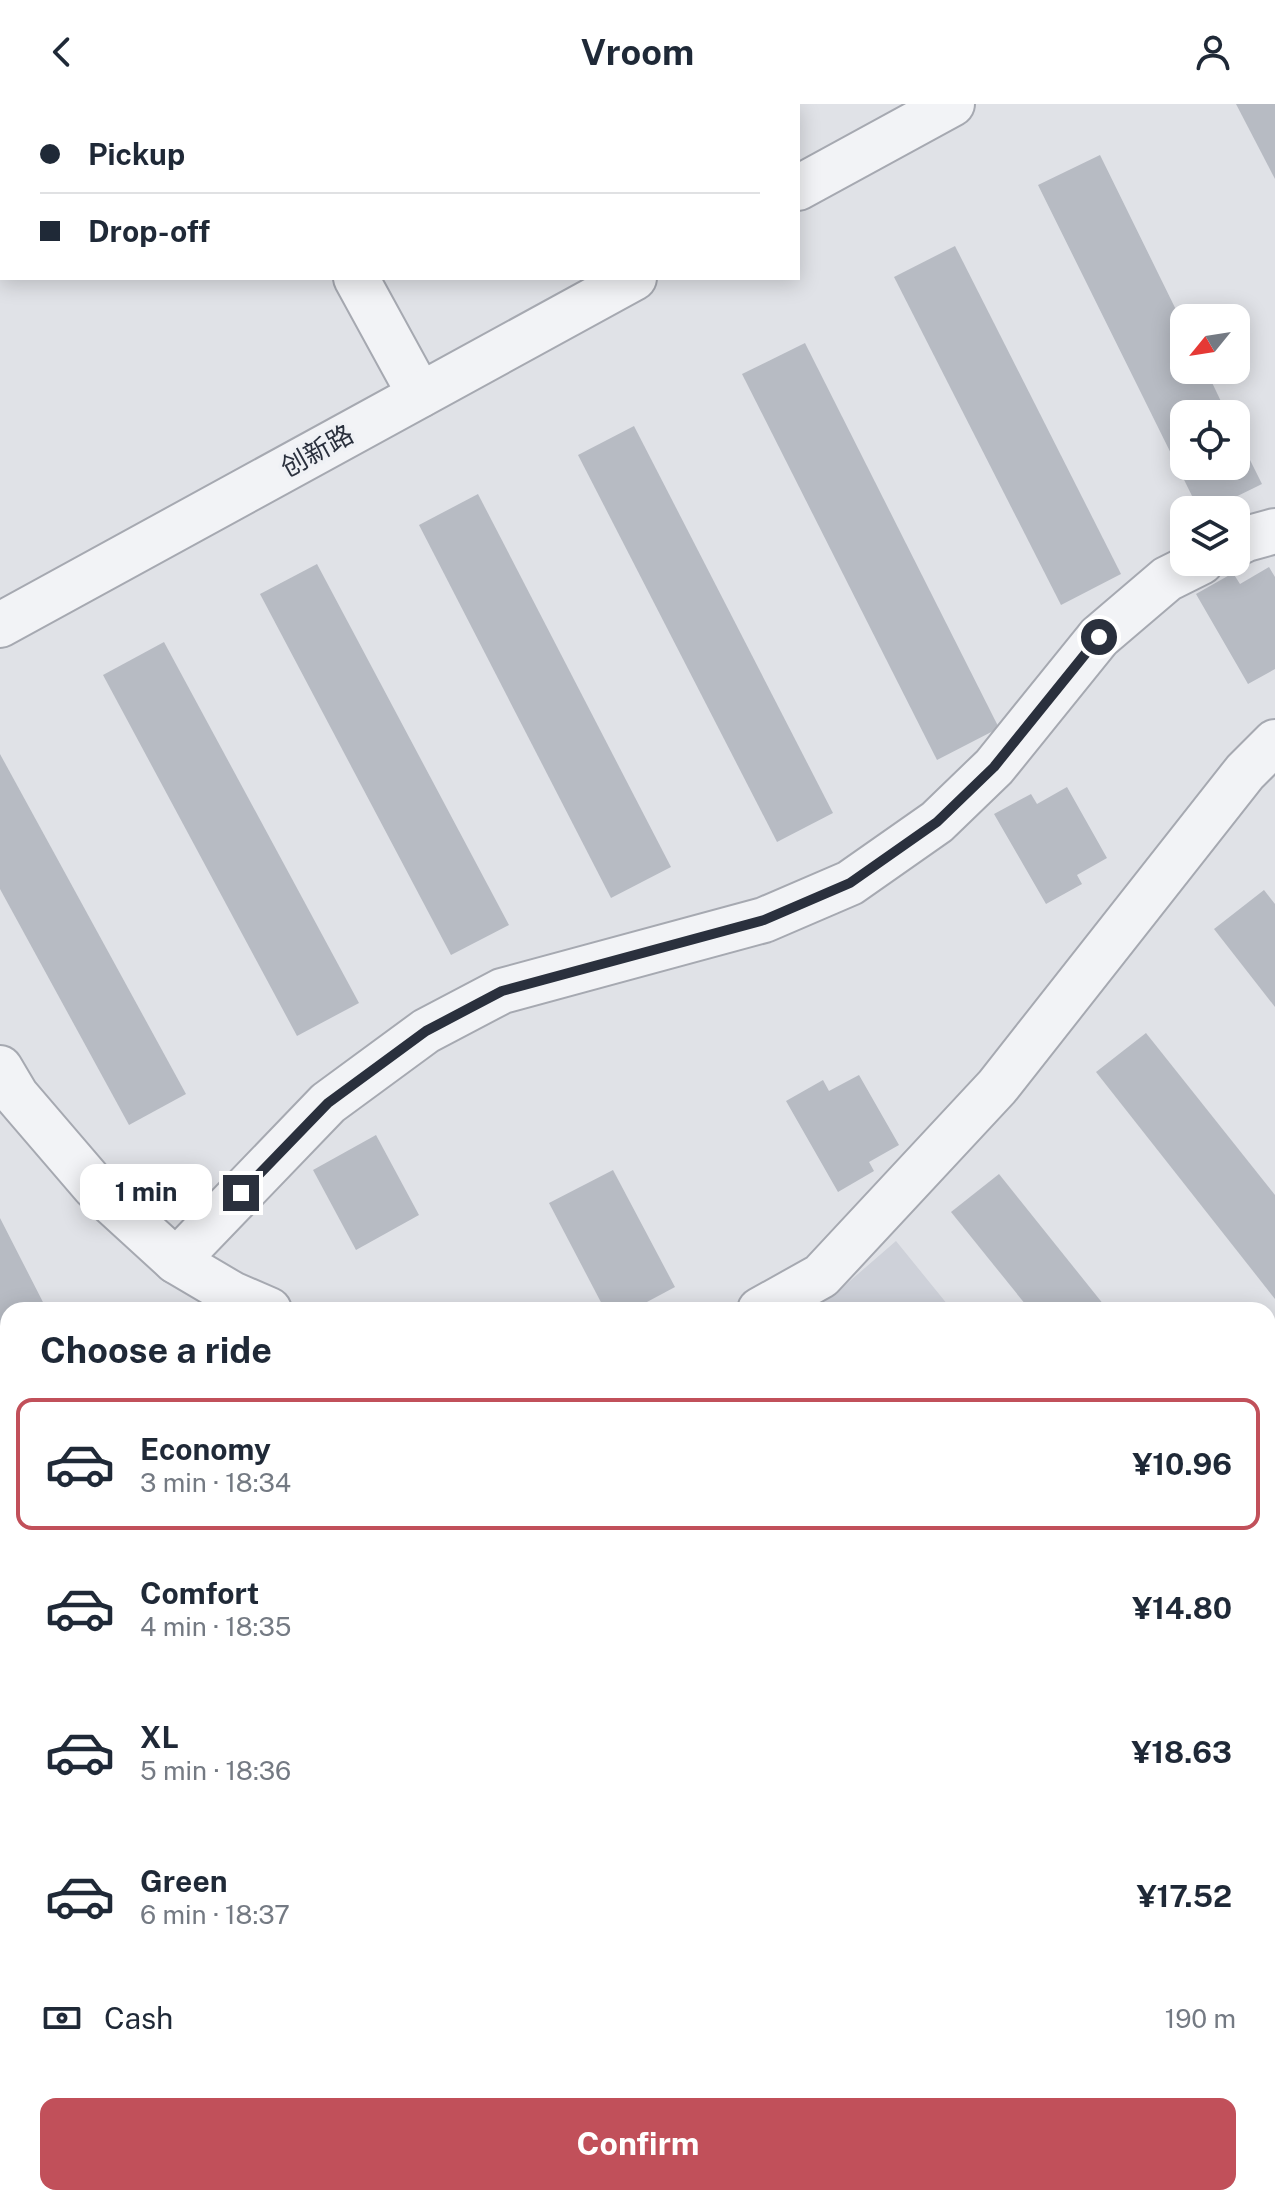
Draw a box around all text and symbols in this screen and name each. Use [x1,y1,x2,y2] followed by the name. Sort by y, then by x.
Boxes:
[40,30,84,74] icon: back
[1191,30,1235,74] icon: person
[581,31,694,73] text: Vroom
[88,136,185,172] text: Pickup
[88,213,210,249] text: Drop-off
[1170,304,1250,384] north arrow
[1170,304,1250,576] map controls
[1170,400,1250,480] button: locate
[275,418,358,483] street label: 创新路
[1170,496,1250,576] button: layers
[1081,619,1117,655] route start
[81,1165,213,1221] callout: 1 min
[223,1175,259,1211] route end
[115,1176,177,1207] text: 1 min
[40,1329,272,1371] text: Choose a ride
[44,1428,116,1500] icon: car
[140,1431,271,1467] text: Economy
[1132,1446,1232,1482] text: ¥10.96
[140,1467,291,1498] text: 3 min · 18:34
[44,1572,116,1644] icon: car
[140,1575,259,1611] text: Comfort
[1132,1590,1232,1626] text: ¥14.80
[140,1611,292,1642] text: 4 min · 18:35
[44,1716,116,1788] icon: car
[140,1719,179,1755] text: XL
[1132,1734,1232,1770] text: ¥18.63
[140,1755,291,1786] text: 5 min · 18:36
[44,1860,116,1932] icon: car
[140,1863,227,1899] text: Green
[1137,1878,1232,1914] text: ¥17.52
[140,1899,290,1930] text: 6 min · 18:37
[40,1996,84,2040] icon: cash
[104,2000,173,2036] text: Cash
[1165,2003,1236,2034] text: 190 m
[40,2098,1236,2190] button: Confirm

